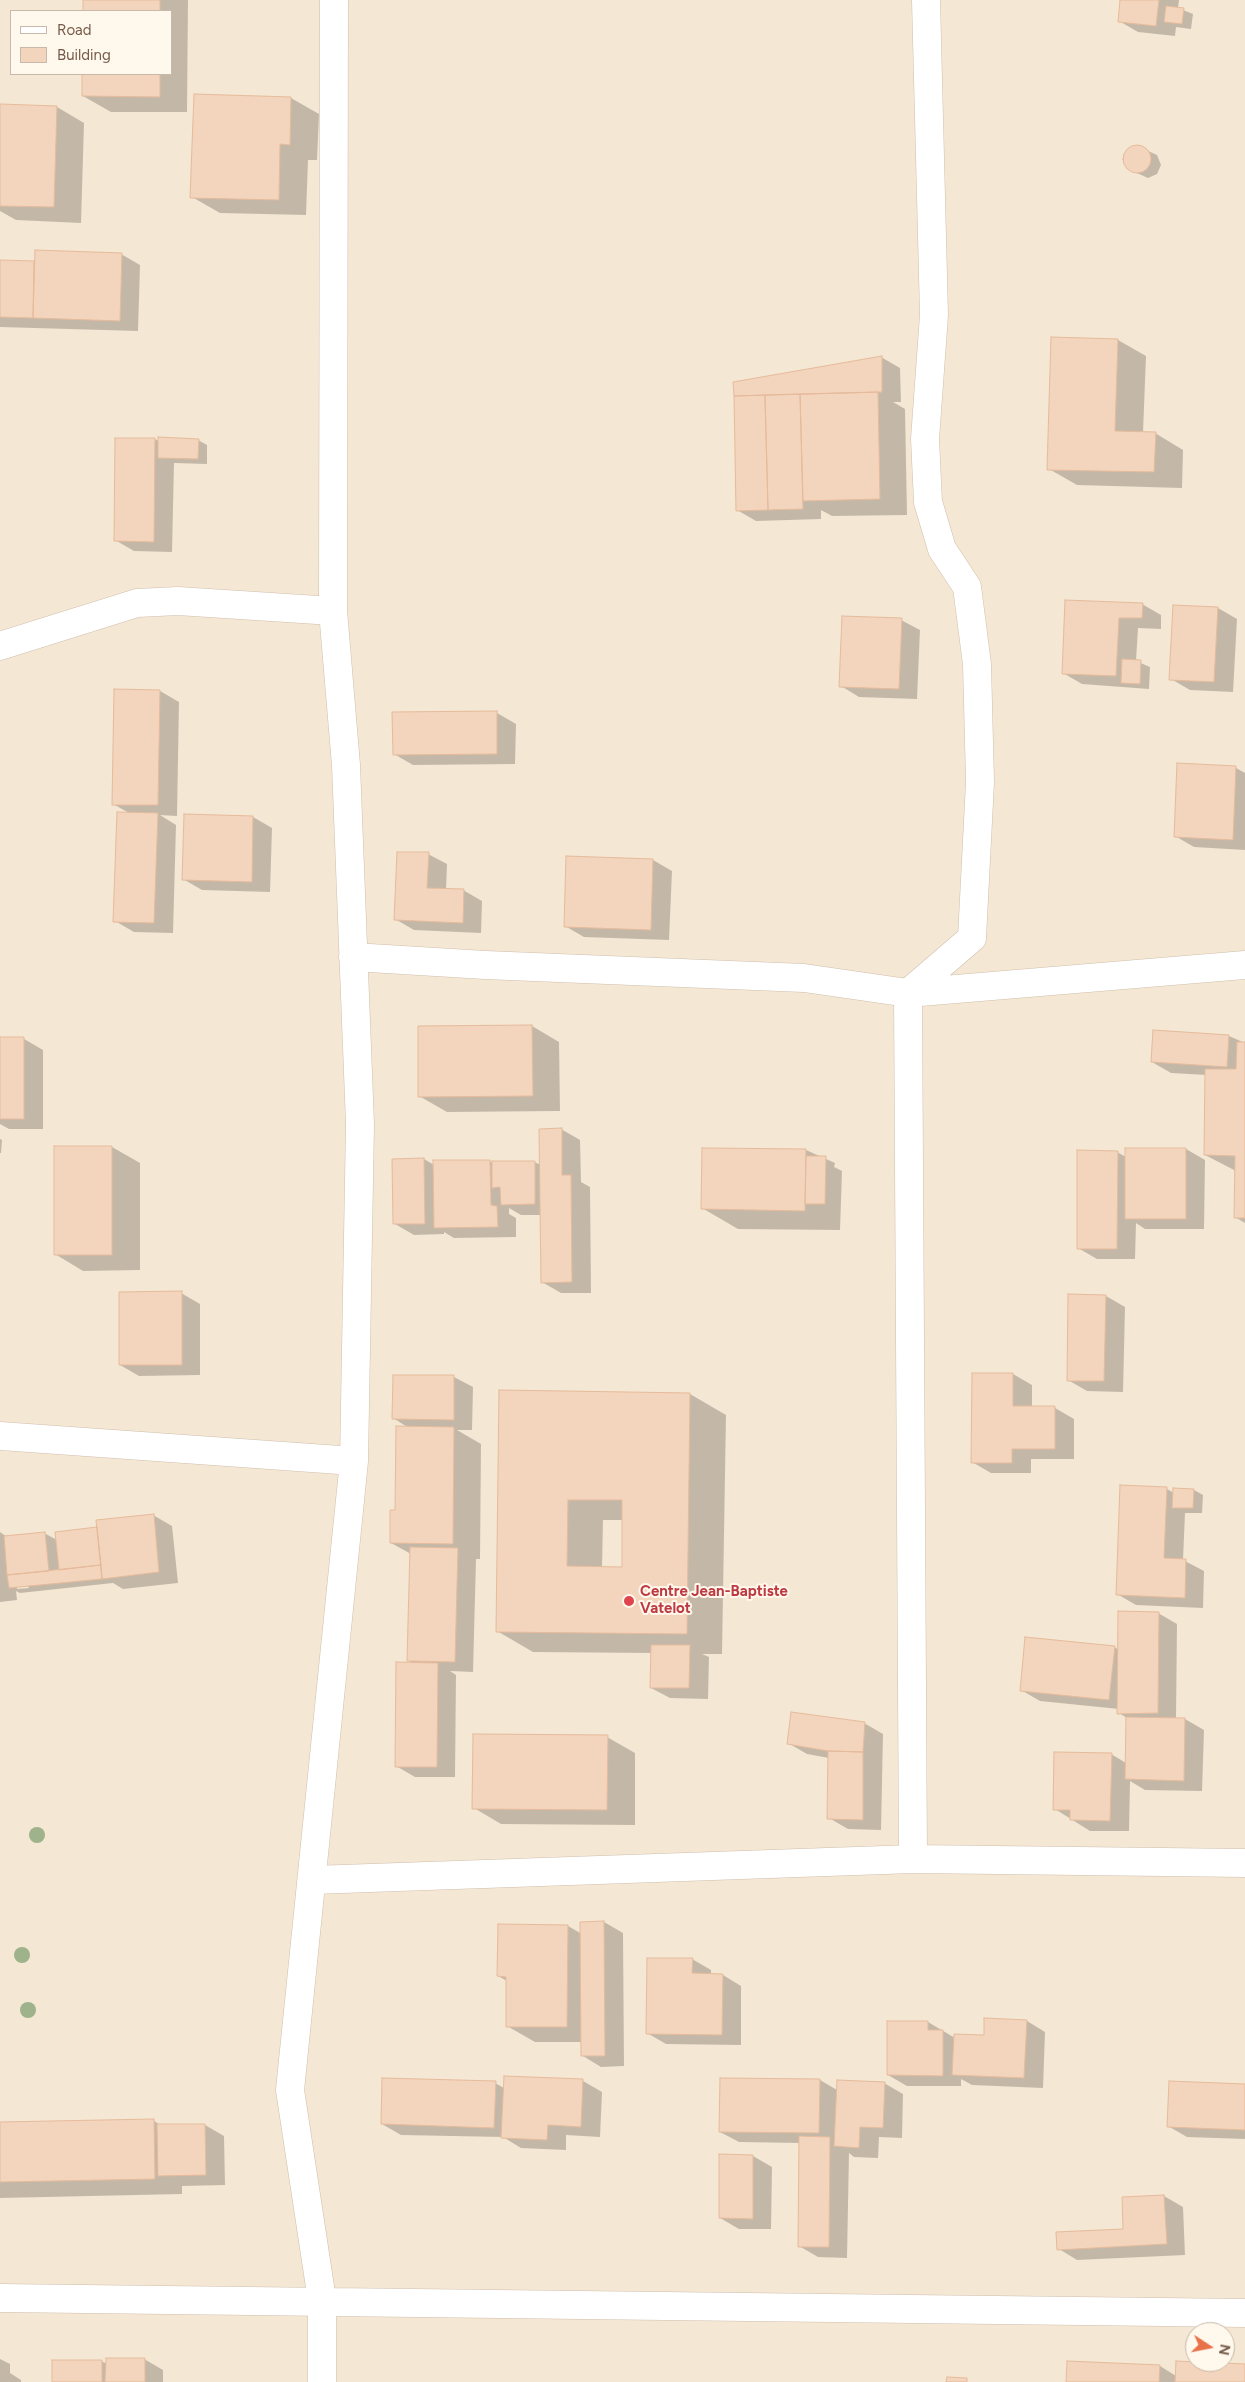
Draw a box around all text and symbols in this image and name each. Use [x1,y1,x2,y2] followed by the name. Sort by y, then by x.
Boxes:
[10,10,172,75] legend
[57,21,92,39] text: Road
[57,46,111,64] text: Building
[640,1583,788,1618] place label: Centre Jean-Baptiste Vatelot
[622,1594,636,1608] marker: Centre Jean-Baptiste Vatelot
[1185,2322,1235,2372] north arrow
[1215,2343,1234,2357] text: N

